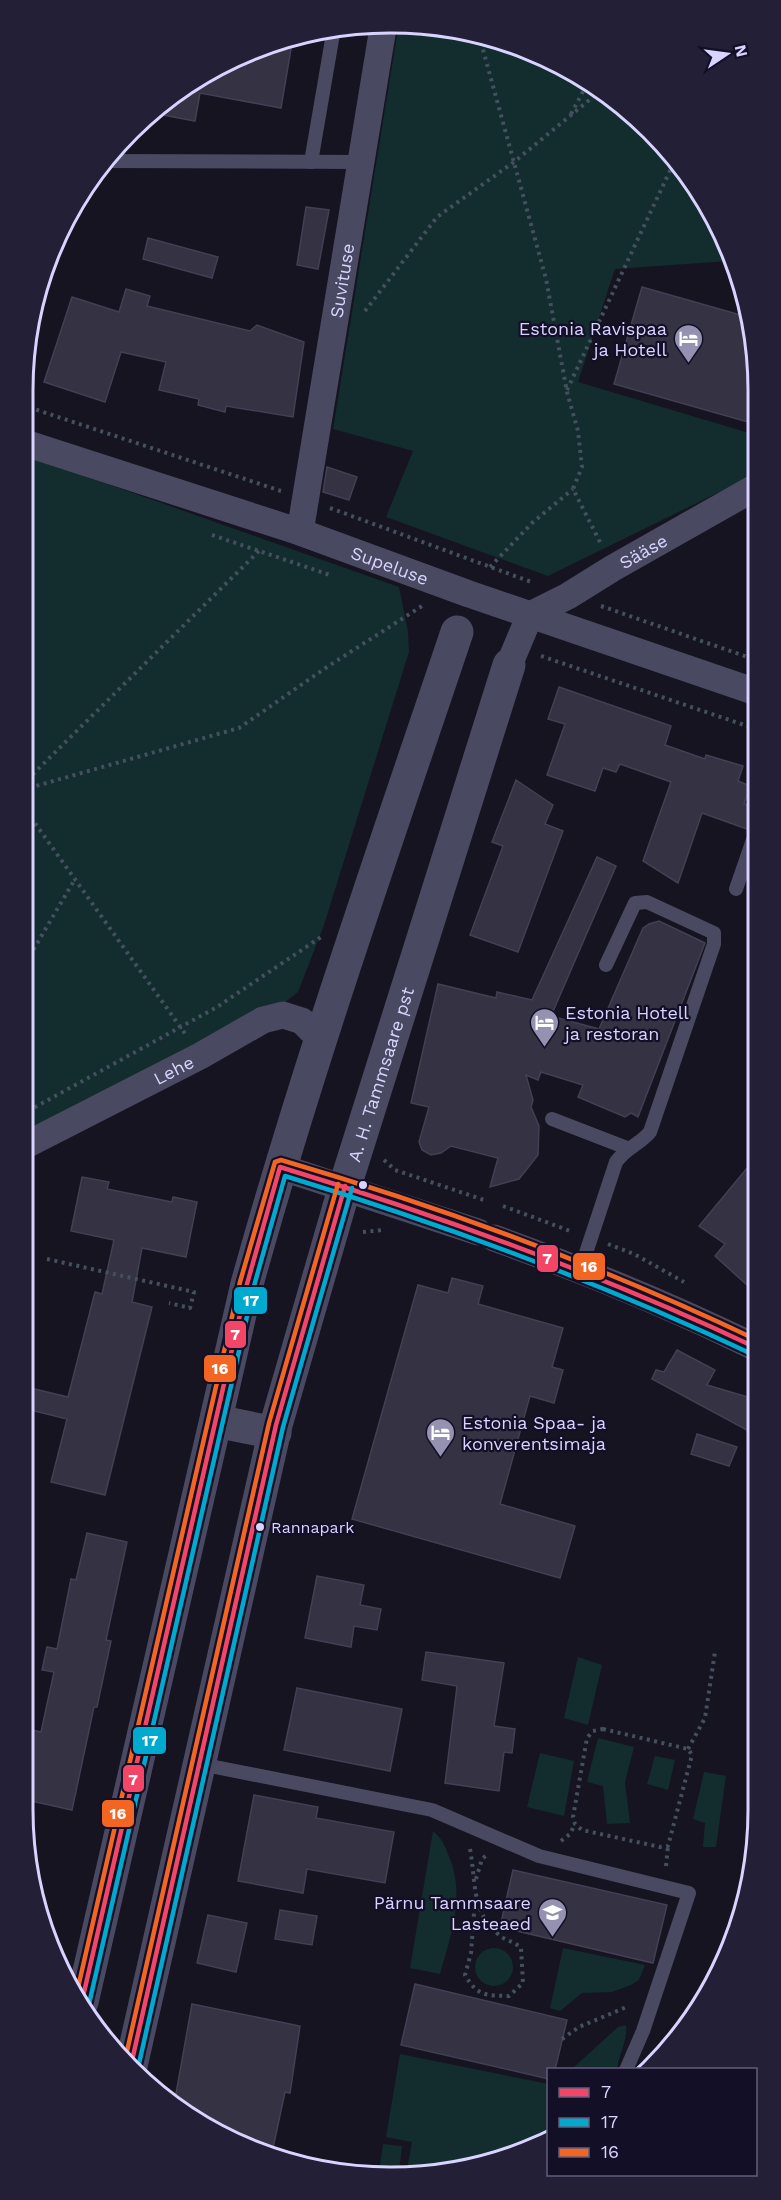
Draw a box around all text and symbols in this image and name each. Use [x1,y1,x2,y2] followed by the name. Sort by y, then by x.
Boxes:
[697,24,757,84] north arrow
[731,43,752,59] text: N
[325,242,358,319] street label: Suvituse
[519,318,667,360] place label: Estonia Ravispaa ja Hotell
[672,322,704,364] hotel icon: Estonia Ravispaa ja Hotell
[615,529,671,573] street label: Sääse
[348,541,431,589] street label: Supeluse
[343,984,418,1164] street label: A. H. Tammsaare pst
[563,1002,689,1044] place label: Estonia Hotell ja restoran
[528,1006,560,1048] hotel icon: Estonia Hotell ja restoran
[150,1051,197,1089] street label: Lehe
[357,1179,369,1191] unlabelled marker
[536,1244,559,1273] line badge: 7
[542,1249,552,1268] text: 7
[572,1252,606,1281] line badge: 16
[581,1257,598,1276] text: 16
[233,1286,268,1315] line badge: 17
[243,1291,260,1310] text: 17
[224,1320,247,1349] line badge: 7
[230,1325,240,1344] text: 7
[203,1354,237,1383] line badge: 16
[212,1359,229,1378] text: 16
[462,1412,606,1454] place label: Estonia Spaa- ja konverentsimaja
[425,1416,457,1458] hotel icon: Estonia Spaa- ja konverentsimaja
[271,1518,354,1537] place label: Rannapark
[254,1521,266,1533] marker: Rannapark
[132,1726,167,1755] line badge: 17
[142,1731,159,1750] text: 17
[122,1764,145,1793] line badge: 7
[128,1770,138,1789] text: 7
[101,1799,135,1828] line badge: 16
[110,1804,127,1823] text: 16
[374,1892,531,1934] place label: Pärnu Tammsaare Lasteaed
[536,1896,568,1938] school or university icon: Pärnu Tammsaare Lasteaed
[547,2068,757,2176] legend
[601,2081,611,2102] text: 7
[601,2111,618,2132] text: 17
[601,2141,619,2162] text: 16

